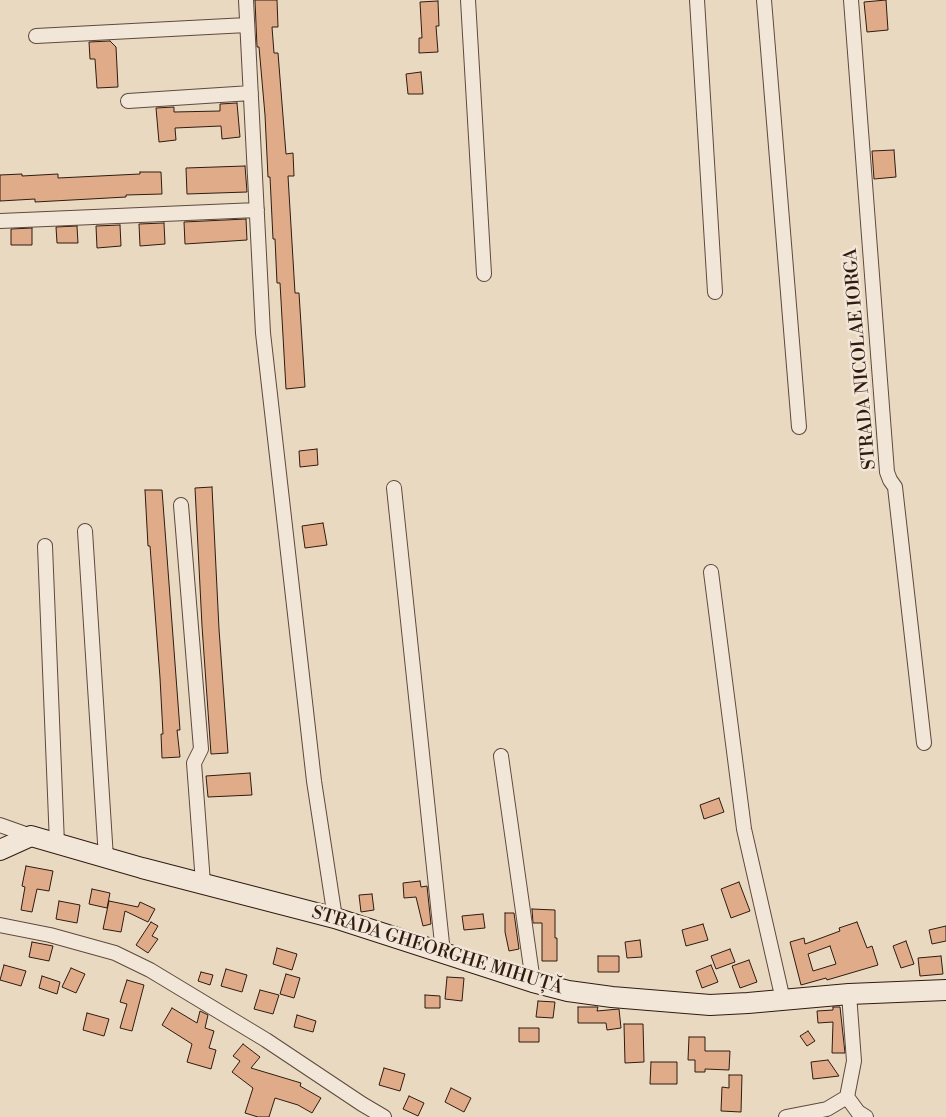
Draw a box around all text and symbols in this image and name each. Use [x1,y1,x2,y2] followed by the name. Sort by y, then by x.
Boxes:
[841,247,881,471] street label: STRADA NICOLAE IORGA
[309,902,565,1000] street label: STRADA GHEORGHE MIHUȚĂ

